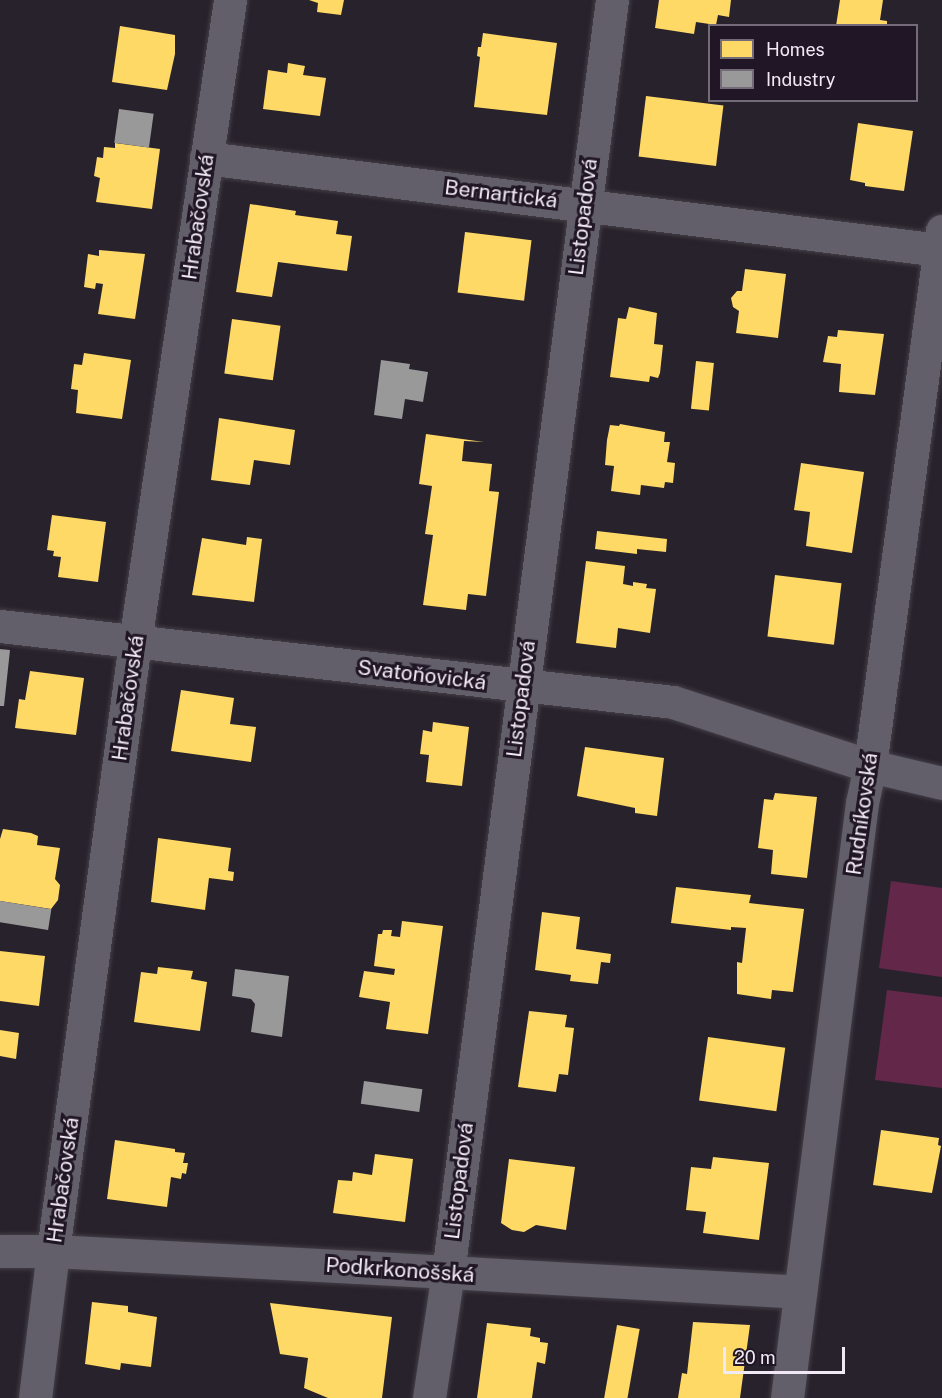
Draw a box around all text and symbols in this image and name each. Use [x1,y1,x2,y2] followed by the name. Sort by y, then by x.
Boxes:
[708,24,918,102] legend
[766,39,825,60] text: Homes
[766,69,835,90] text: Industry
[177,152,219,282] street label: Hrabačovská
[563,157,603,277] street label: Listopadová
[443,175,559,213] street label: Bernartická
[107,633,149,763] street label: Hrabačovská
[501,639,541,759] street label: Listopadová
[356,655,488,695] street label: Svatoňovická
[841,751,883,877] street label: Rudníkovská
[42,1115,84,1245] street label: Hrabačovská
[439,1121,479,1241] street label: Listopadová
[325,1252,475,1288] street label: Podkrkonošská
[726,1335,848,1373] scale bar
[734,1347,776,1368] text: 20 m

